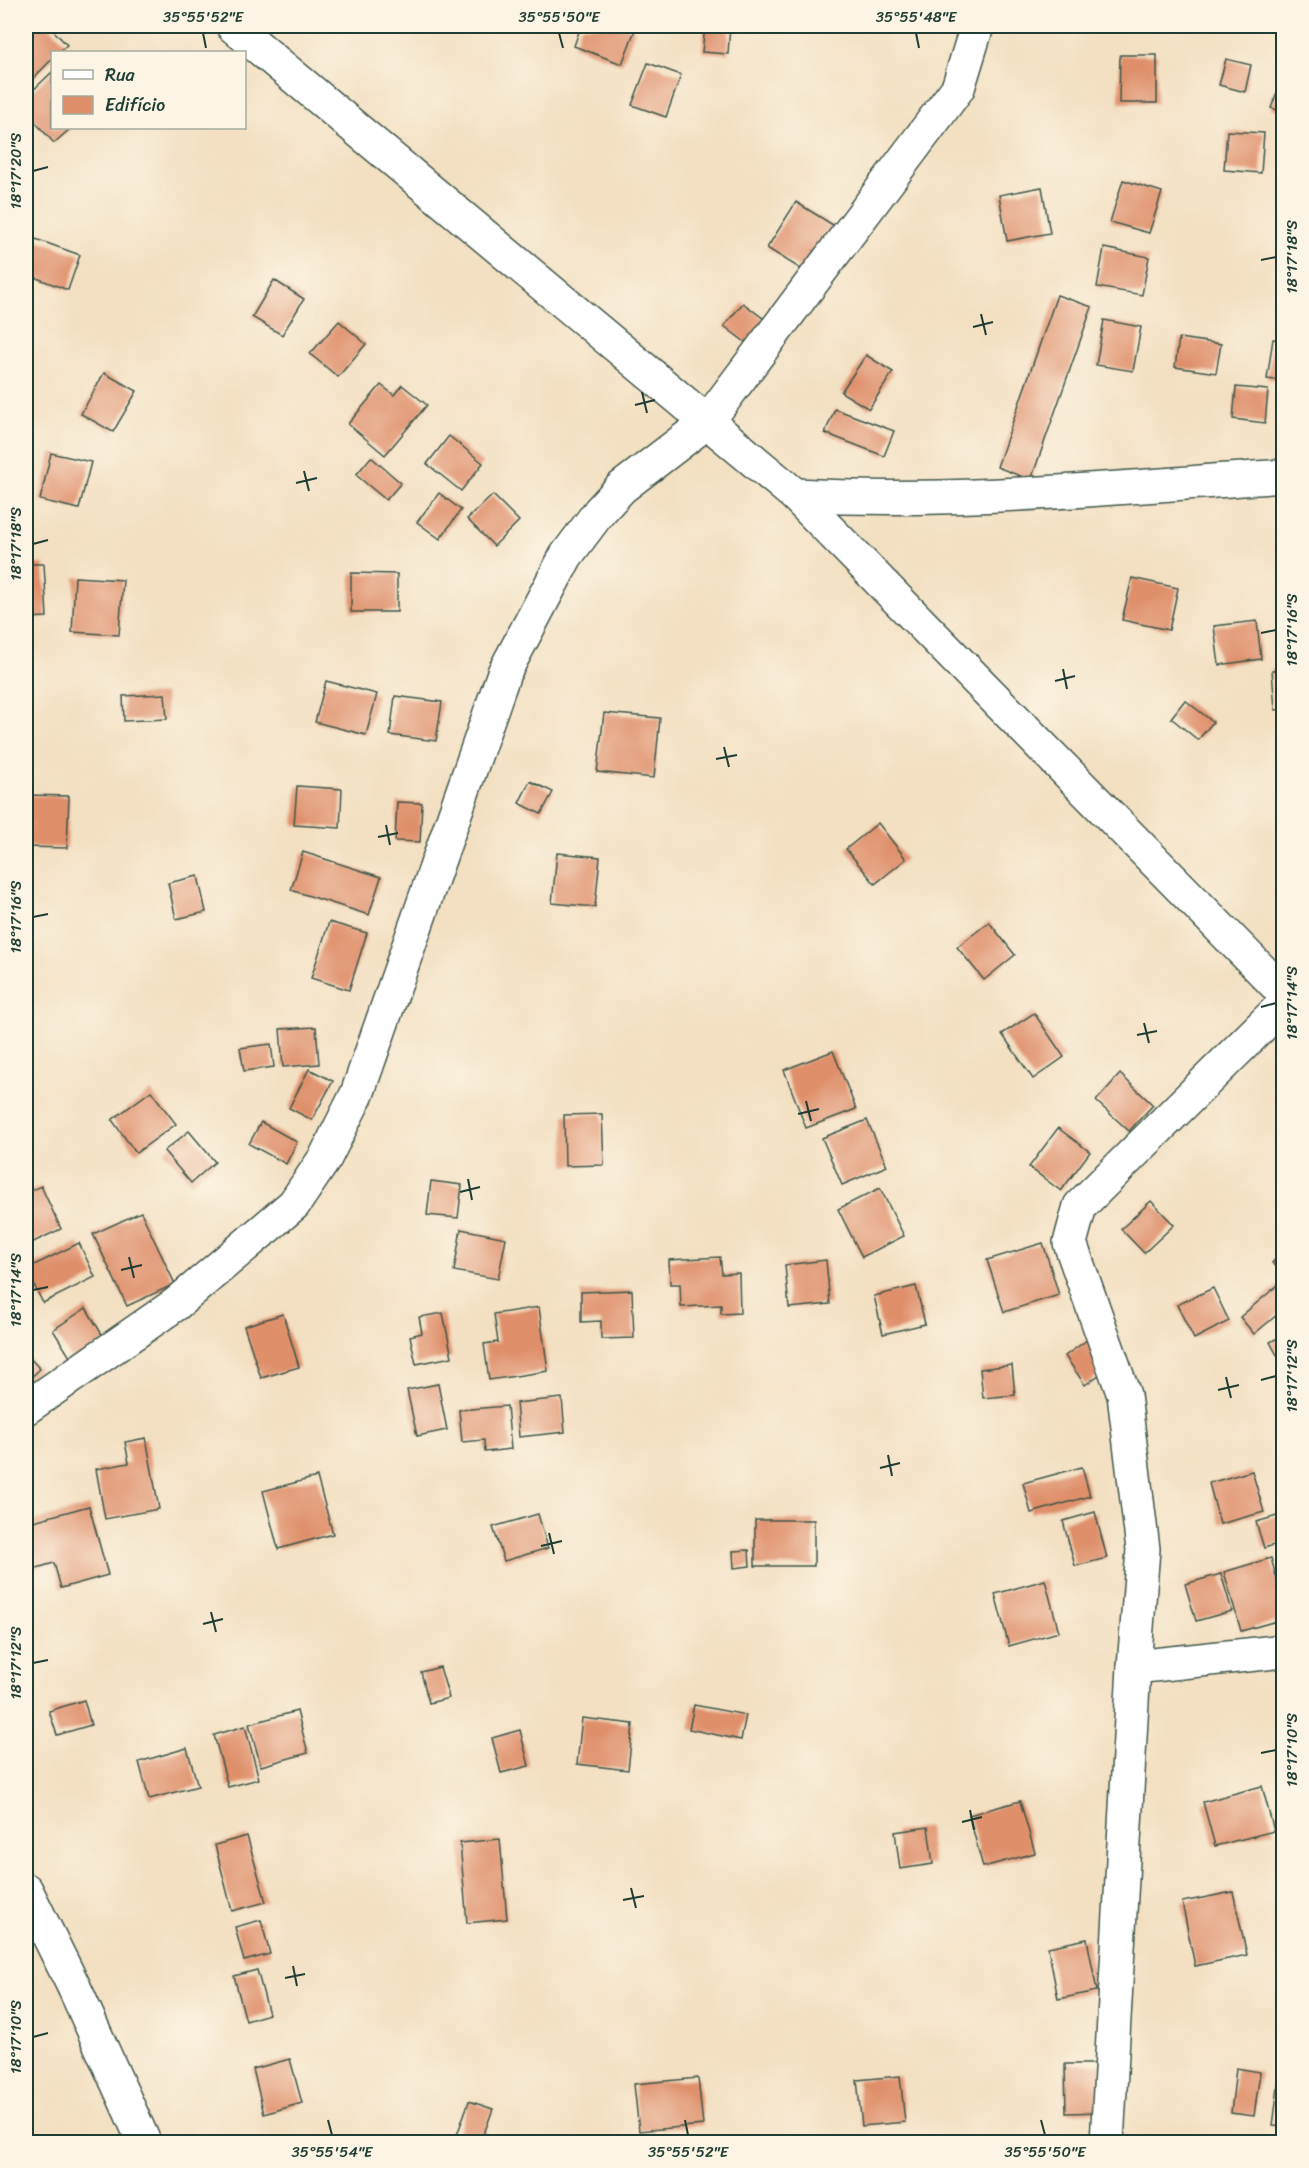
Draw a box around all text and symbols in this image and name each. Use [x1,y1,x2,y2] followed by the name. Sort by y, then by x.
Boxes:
[163,4,245,30] text: 35°55'52"E
[519,4,601,30] text: 35°55'50"E
[876,4,958,30] text: 35°55'48"E
[51,51,246,129] legend
[105,59,136,91] text: Rua
[105,89,165,121] text: Edifício
[3,132,29,209] text: 18°17'20"S
[1279,220,1305,294] text: 18°17'18"S
[3,507,29,581] text: 18°17'18"S
[1279,593,1305,667] text: 18°17'16"S
[3,880,29,954] text: 18°17'16"S
[1279,965,1305,1040] text: 18°17'14"S
[3,1252,29,1327] text: 18°17'14"S
[1279,1339,1305,1413] text: 18°17'12"S
[3,1626,29,1700] text: 18°17'12"S
[1279,1712,1305,1787] text: 18°17'10"S
[3,1999,29,2074] text: 18°17'10"S
[292,2139,374,2165] text: 35°55'54"E
[648,2139,730,2165] text: 35°55'52"E
[1005,2139,1087,2165] text: 35°55'50"E

